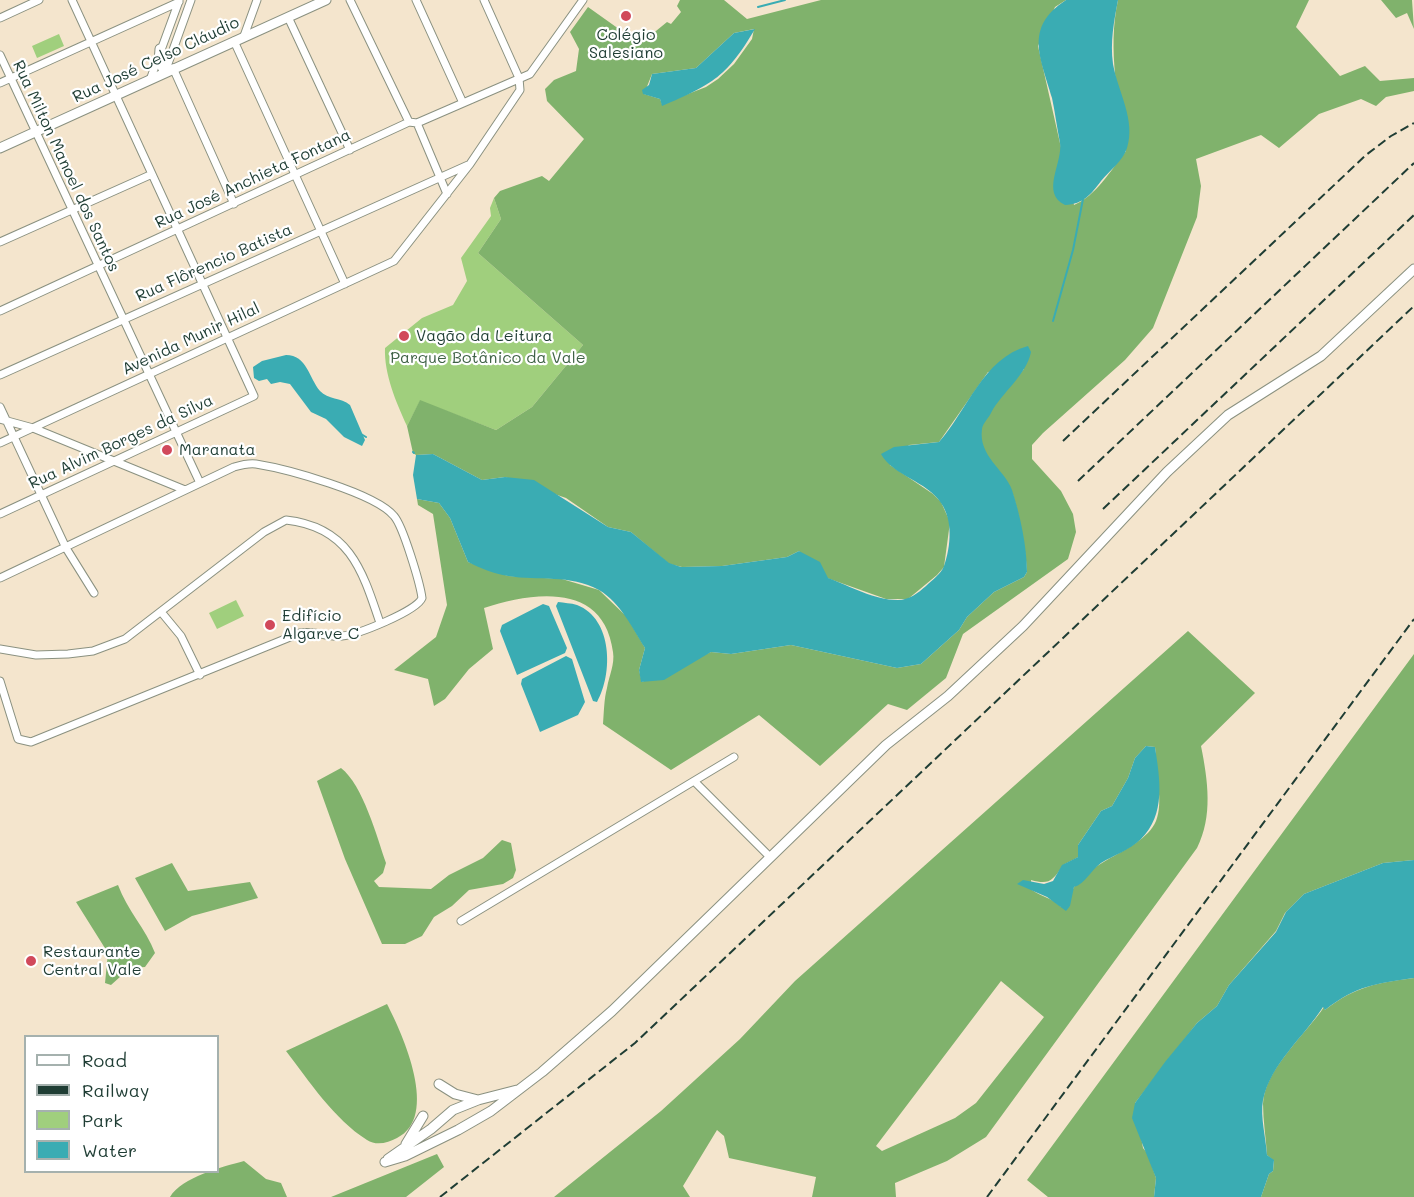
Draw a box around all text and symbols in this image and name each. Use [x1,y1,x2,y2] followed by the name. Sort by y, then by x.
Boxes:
[619,9,633,23] marker: Colégio Salesiano
[70,13,242,107] street label: Rua José Celso Cláudio
[589,25,663,63] place label: Colégio Salesiano
[8,57,124,275] street label: Rua Milton Manoel dos Santos
[152,125,354,233] street label: Rua José Anchieta Fontana
[133,220,295,306] street label: Rua Flôrencio Batista
[119,299,263,379] street label: Avenida Munir Hilal
[416,326,552,346] place label: Vagão da Leitura
[397,329,411,343] marker: Vagão da Leitura
[390,348,586,368] park label: Parque Botânico da Vale
[26,391,216,493] street label: Rua Alvim Borges da Silva
[179,440,256,460] place label: Maranata
[160,443,174,457] marker: Maranata
[282,606,359,644] place label: Edifício Algarve C
[263,618,277,632] marker: Edifício Algarve C
[43,942,142,980] place label: Restaurante Central Vale
[24,954,38,968] marker: Restaurante Central Vale
[24,1035,219,1173] legend
[82,1048,127,1072] text: Road
[82,1078,149,1102] text: Railway
[82,1108,123,1132] text: Park
[82,1138,137,1162] text: Water

